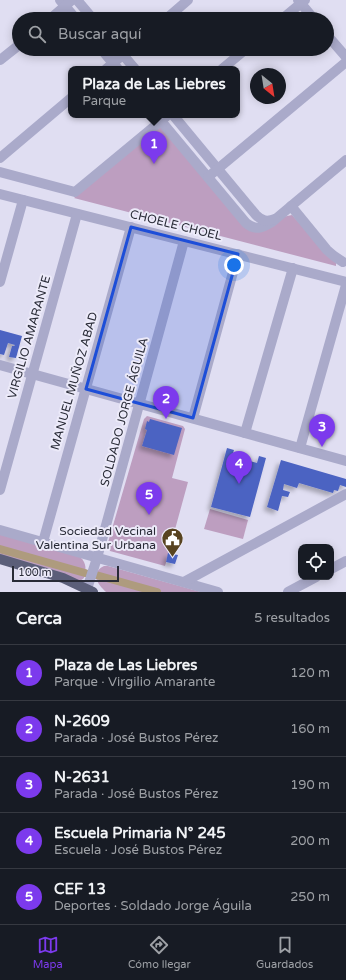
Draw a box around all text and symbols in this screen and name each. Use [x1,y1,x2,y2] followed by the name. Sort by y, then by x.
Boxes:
[12,12,334,56] search box
[26,23,48,45] icon: search
[58,25,141,43] text: Buscar aquí
[68,66,240,118] popup
[250,68,286,104] north arrow
[82,75,226,93] text: Plaza de Las Liebres
[82,93,126,109] text: Parque
[141,131,167,164] pin: 1
[129,207,223,243] street label: CHOELE CHOEL
[224,255,244,275] your location
[5,273,53,400] street label: VIRGILIO AMARANTE
[48,310,100,452] street label: MANUEL MUÑOZ ABAD
[97,336,151,488] street label: SOLDADO JORGE ÁGUILA
[153,386,179,419] pin: 2
[309,414,335,447] pin: 3
[226,451,252,484] pin: 4
[136,482,162,515] pin: 5
[36,524,156,552] place label: Sociedad Vecinal Valentina Sur Urbana
[159,525,185,558] public building icon: Sociedad Vecinal Valentina Sur Urbana
[298,544,334,580] map controls
[298,544,334,580] button: locate
[12,564,119,583] scale bar
[18,566,52,579] text: 100 m
[16,608,62,629] text: Cerca
[254,610,330,626] text: 5 resultados
[54,656,198,674] text: Plaza de Las Liebres
[25,665,33,681] text: 1
[290,665,330,681] text: 120 m
[54,674,215,690] text: Parque · Virgilio Amarante
[54,712,110,730] text: N-2609
[25,721,33,737] text: 2
[290,721,330,737] text: 160 m
[54,730,219,746] text: Parada · José Bustos Pérez
[54,768,110,786] text: N-2631
[25,777,33,793] text: 3
[290,777,330,793] text: 190 m
[54,786,219,802] text: Parada · José Bustos Pérez
[54,824,226,842] text: Escuela Primaria N° 245
[25,833,33,849] text: 4
[290,833,330,849] text: 200 m
[54,842,222,858] text: Escuela · José Bustos Pérez
[54,880,106,898] text: CEF 13
[25,889,33,905] text: 5
[290,889,330,905] text: 250 m
[54,898,252,914] text: Deportes · Soldado Jorge Águila
[33,934,63,971] tab: Mapa
[128,934,191,971] tab: Cómo llegar
[256,934,313,971] tab: Guardados

